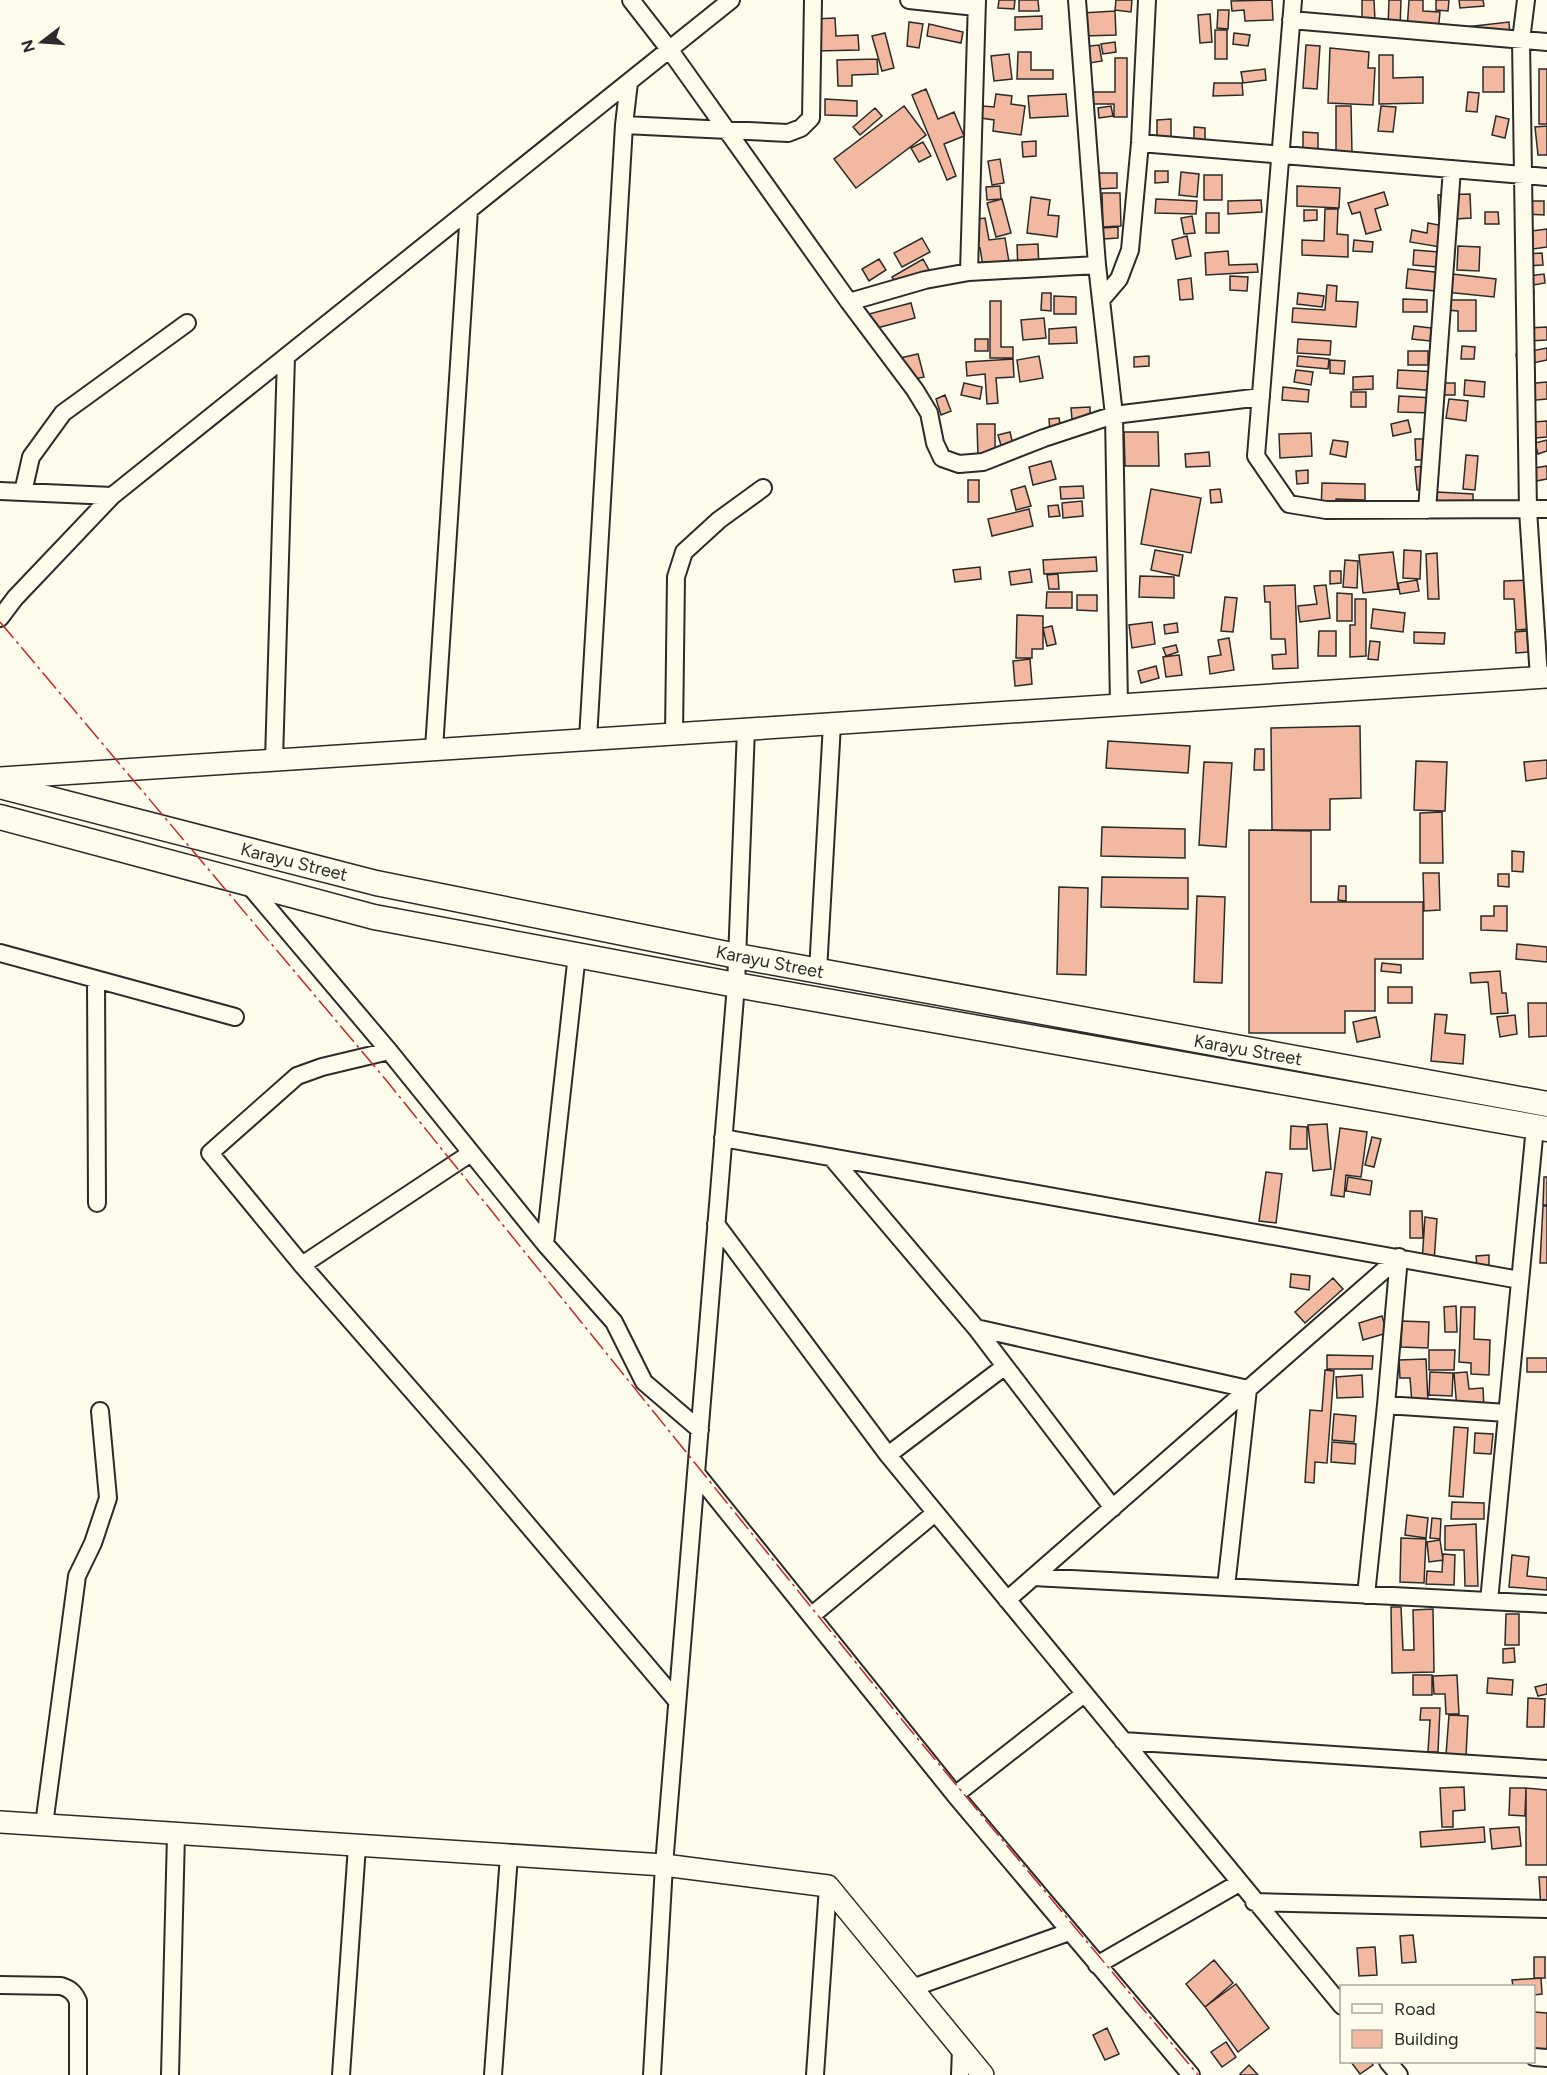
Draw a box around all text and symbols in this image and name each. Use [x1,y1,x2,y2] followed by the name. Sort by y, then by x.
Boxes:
[12,12,72,72] north arrow
[17,38,39,55] text: N
[238,838,350,886] street label: Karayu Street
[714,941,826,983] street label: Karayu Street
[1192,1030,1304,1070] street label: Karayu Street
[1340,1985,1535,2063] legend
[1394,1998,1435,2020] text: Road
[1394,2028,1459,2050] text: Building

